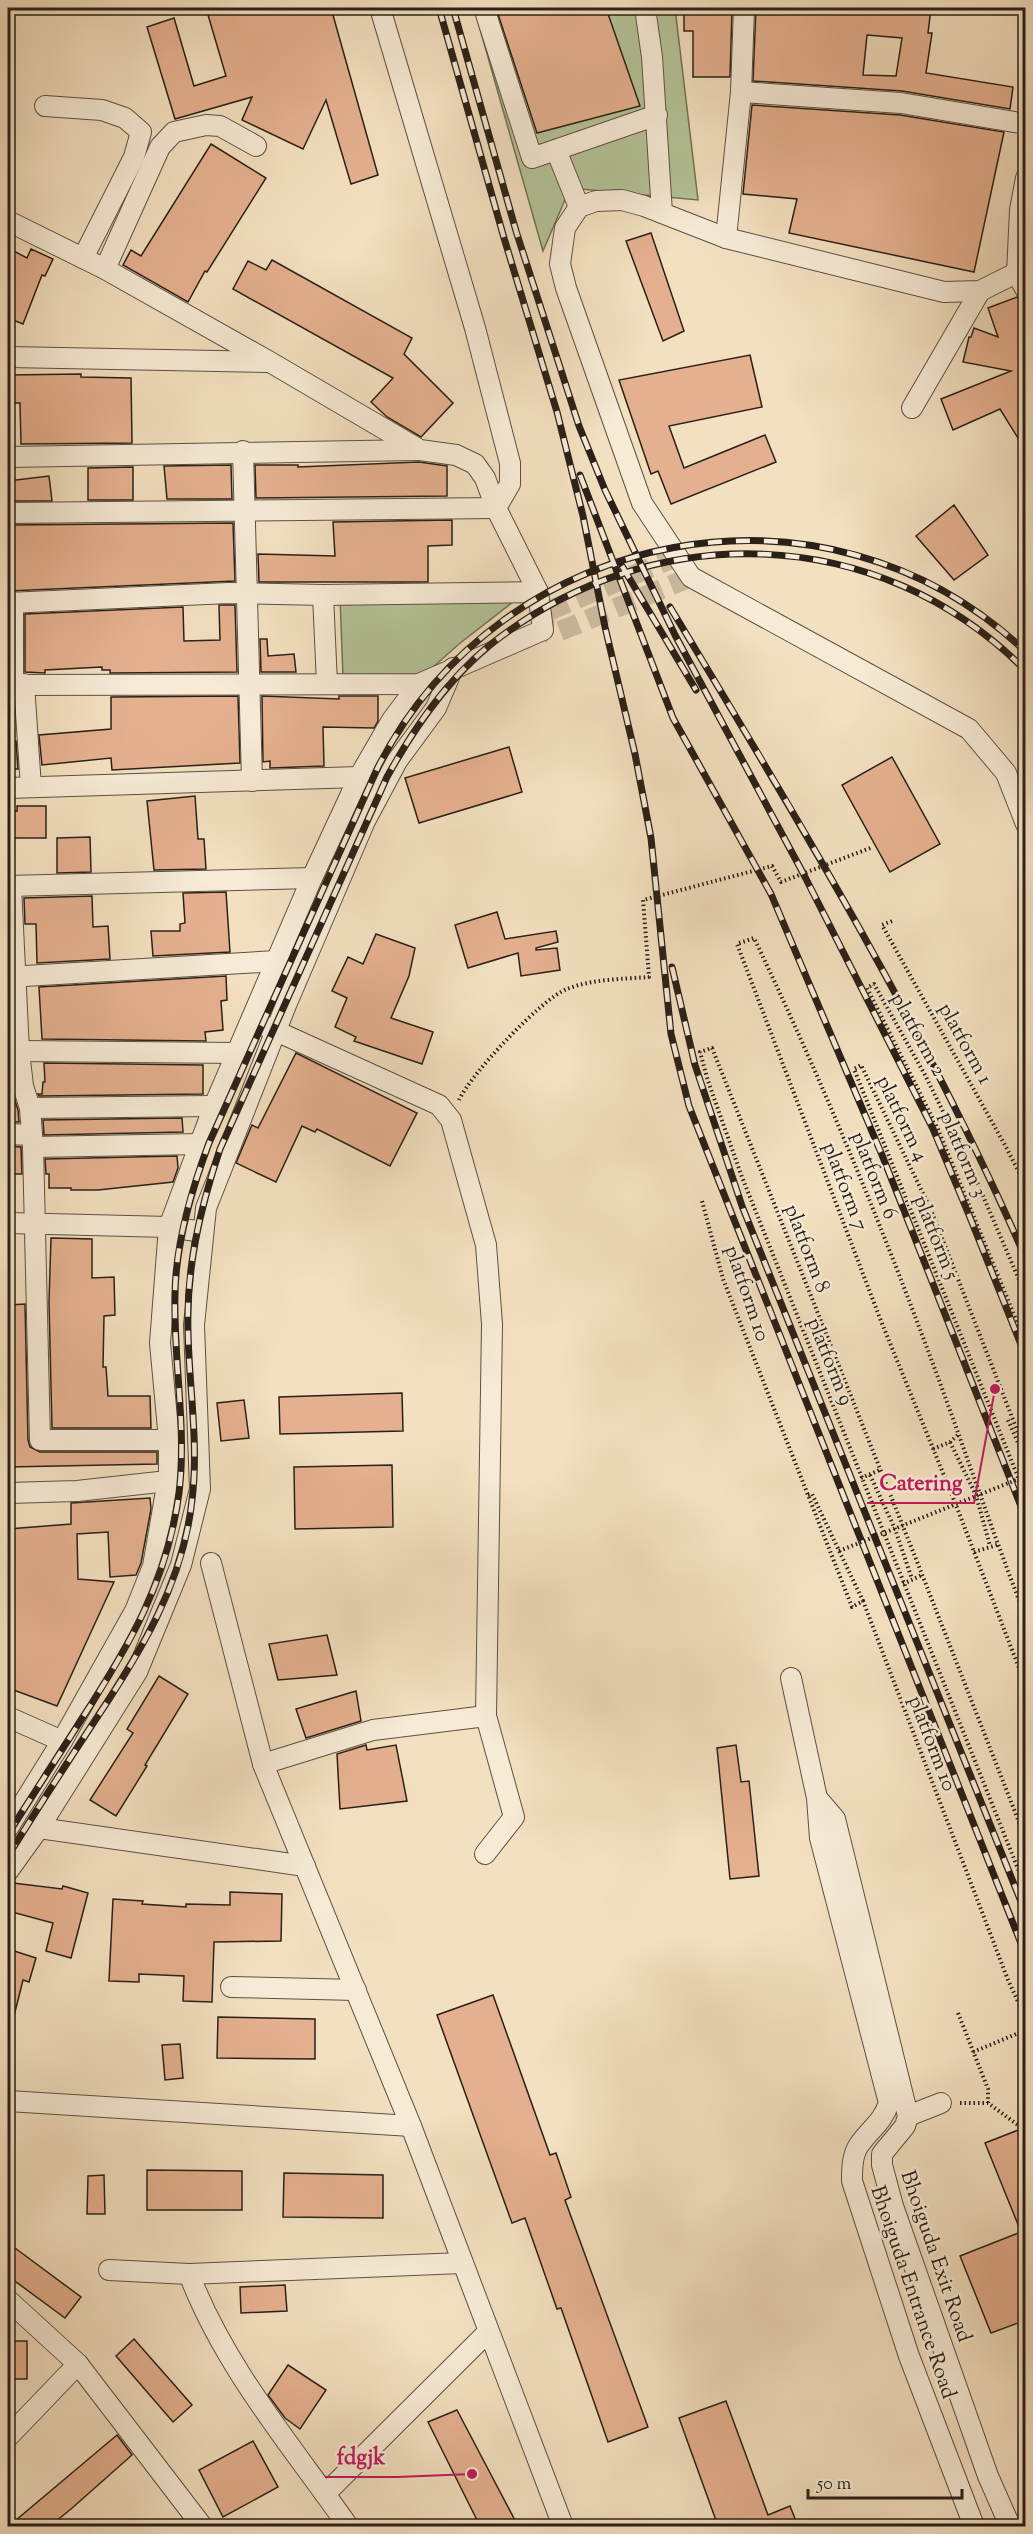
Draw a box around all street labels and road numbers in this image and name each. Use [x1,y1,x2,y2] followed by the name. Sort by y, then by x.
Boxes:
[882,987,953,1083] street label: platform 2
[930,998,999,1090] street label: platform 1
[867,1071,935,1167] street label: platform 4
[931,1107,994,1202] street label: platform 3
[842,1127,904,1224] street label: platform 6
[814,1138,875,1236] street label: platform 7
[905,1191,966,1285] street label: platform 5
[776,1200,837,1297] street label: platform 8
[716,1241,777,1346] street label: platform 10
[798,1313,860,1410] street label: platform 9
[899,1692,963,1796] street label: platform 10
[892,2167,979,2347] street label: Bhoiguda Exit Road
[862,2182,963,2403] street label: Bhoiguda Entrance Road

